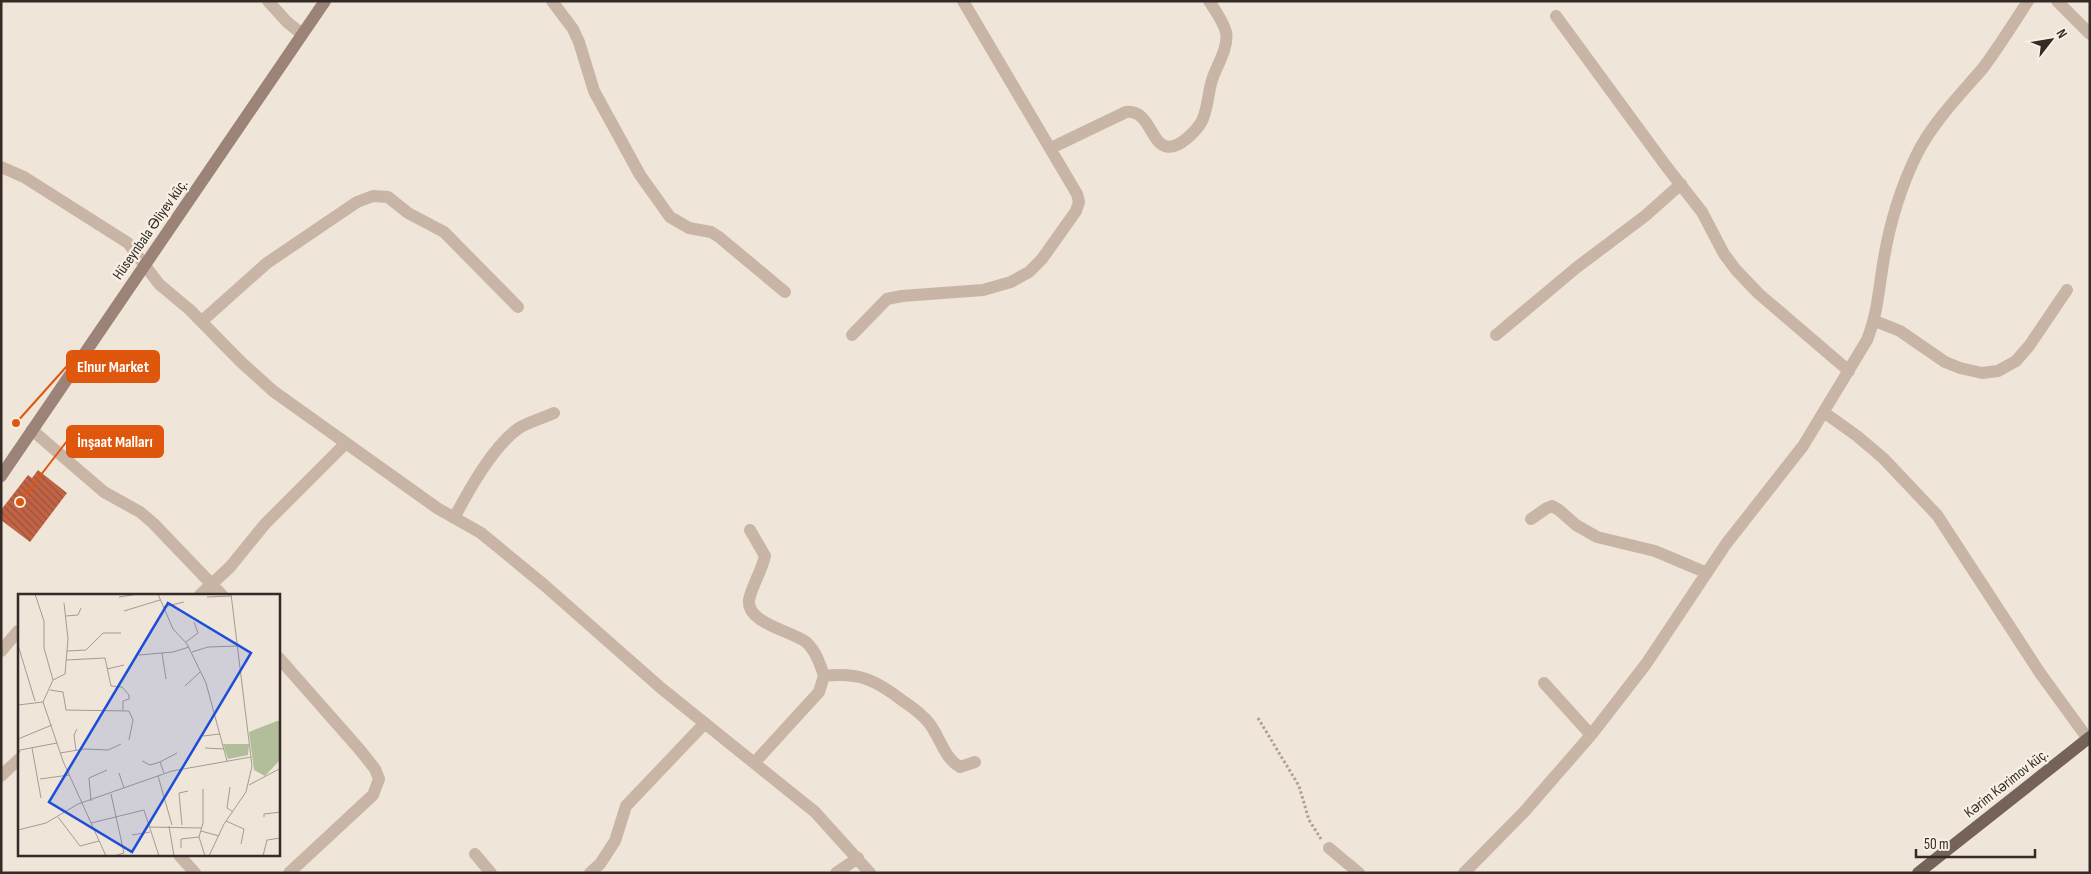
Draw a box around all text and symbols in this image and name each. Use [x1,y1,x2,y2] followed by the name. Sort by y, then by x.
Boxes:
[2026,15,2076,65] north arrow
[2053,26,2071,41] text: N
[109,175,192,283] street label: Hüseynbala Əliyev küç.
[67,351,159,382] callout: Elnur Market
[77,358,149,377] text: Elnur Market
[67,426,163,457] callout: İnşaat Malları
[77,433,153,452] text: İnşaat Malları
[18,594,280,856] inset map
[1960,745,2052,822] street label: Kərim Kərimov küç.
[1916,826,2035,858] scale bar
[1924,835,1949,854] text: 50 m

